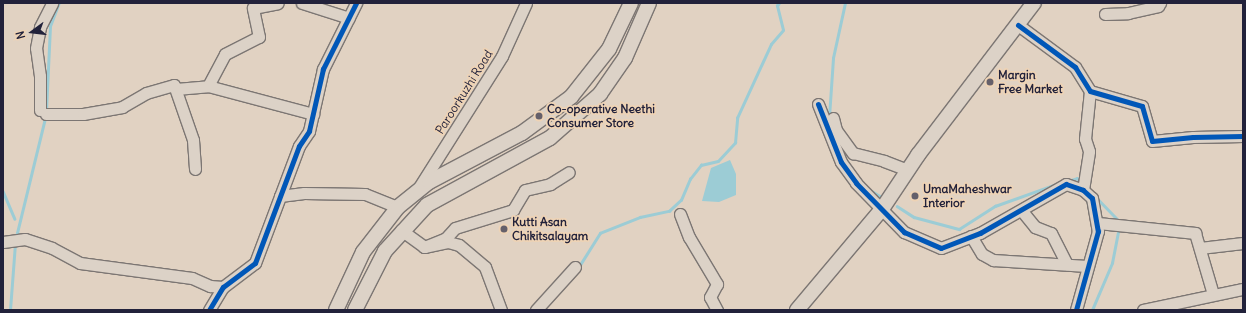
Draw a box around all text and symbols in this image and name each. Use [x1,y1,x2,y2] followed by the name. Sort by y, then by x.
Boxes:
[12,12,52,52] north arrow
[13,30,28,41] text: N
[432,47,496,137] street label: Paroorkuzhi Road
[998,68,1063,96] place label: Margin Free Market
[985,77,995,87] marker: Margin Free Market
[547,102,655,130] place label: Co-operative Neethi Consumer Store
[534,111,544,121] marker: Co-operative Neethi Consumer Store
[923,182,1012,210] place label: UmaMaheshwar Interior
[910,191,920,201] marker: UmaMaheshwar Interior
[512,215,588,243] place label: Kutti Asan Chikitsalayam
[499,224,509,234] marker: Kutti Asan Chikitsalayam

